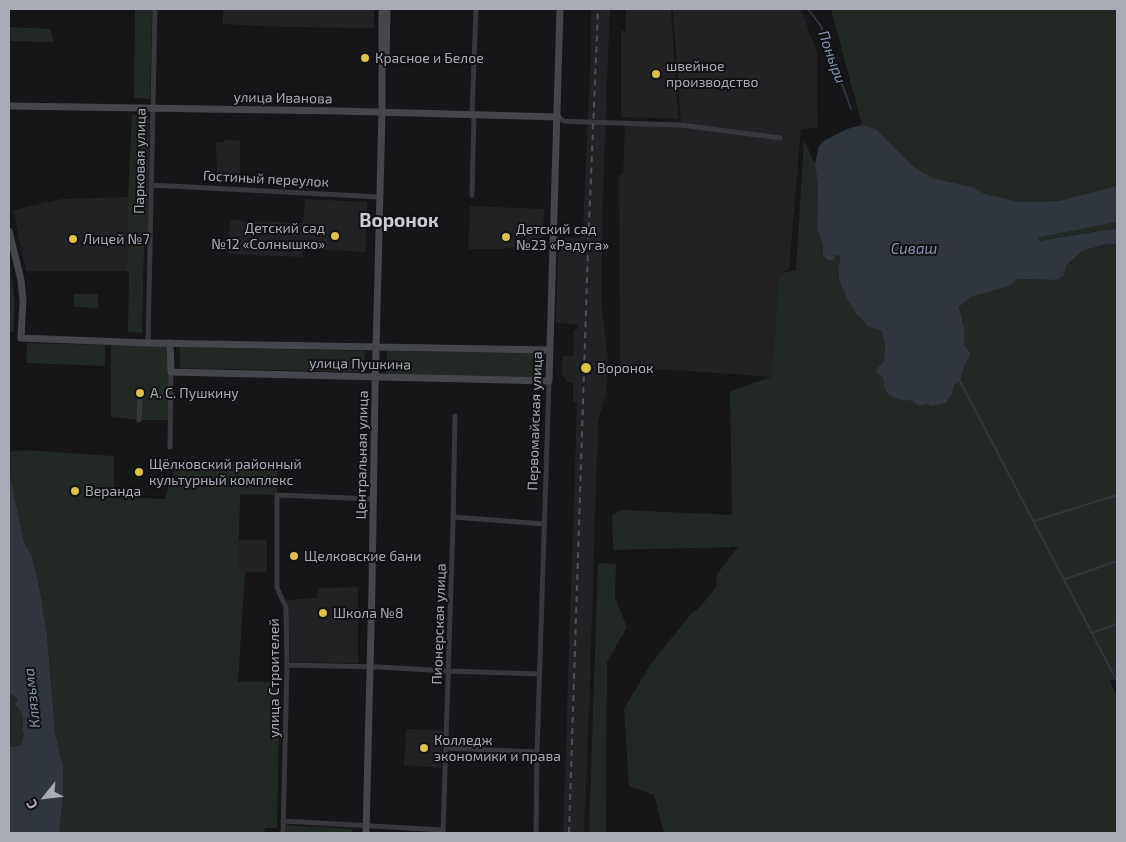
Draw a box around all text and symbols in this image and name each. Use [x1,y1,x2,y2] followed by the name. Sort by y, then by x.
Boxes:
[814,28,850,86] water label: Поныри
[375,50,484,66] place label: Красное и Белое
[359,52,371,64] marker: Красное и Белое
[666,58,759,90] place label: швейное производство
[650,68,662,80] marker: швейное производство
[233,89,333,107] street label: улица Иванова
[131,108,149,214] street label: Парковая улица
[203,167,329,191] street label: Гостиный переулок
[359,210,439,232] district label: Воронок
[211,220,325,252] place label: Детский сад №12 «Солнышко»
[516,221,609,253] place label: Детский сад №23 «Радуга»
[329,230,341,242] marker: Детский сад №12 «Солнышко»
[83,231,150,247] place label: Лицей №7
[500,231,512,243] marker: Детский сад №23 «Радуга»
[67,233,79,245] marker: Лицей №7
[891,240,937,258] water label: Сиваш
[524,351,546,491] street label: Первомайская улица
[309,355,411,373] street label: улица Пушкина
[597,360,653,376] place label: Воронок
[579,361,593,375] marker: Воронок
[150,385,239,401] place label: А. С. Пушкину
[134,387,146,399] marker: А. С. Пушкину
[352,390,372,520] street label: Центральная улица
[149,456,302,488] place label: Щёлковский районный культурный комплекс
[133,466,145,478] marker: Щёлковский районный культурный комплекс
[85,483,141,499] place label: Веранда
[69,485,81,497] marker: Веранда
[304,548,421,564] place label: Щелковские бани
[288,550,300,562] marker: Щелковские бани
[428,563,450,685] street label: Пионерская улица
[333,605,404,621] place label: Школа №8
[317,607,329,619] marker: Школа №8
[266,618,282,738] street label: улица Строителей
[20,667,44,729] water label: Клязьма
[434,732,561,764] place label: Колледж экономики и права
[418,742,430,754] marker: Колледж экономики и права
[20,772,70,822] north arrow
[22,797,41,812] text: С

